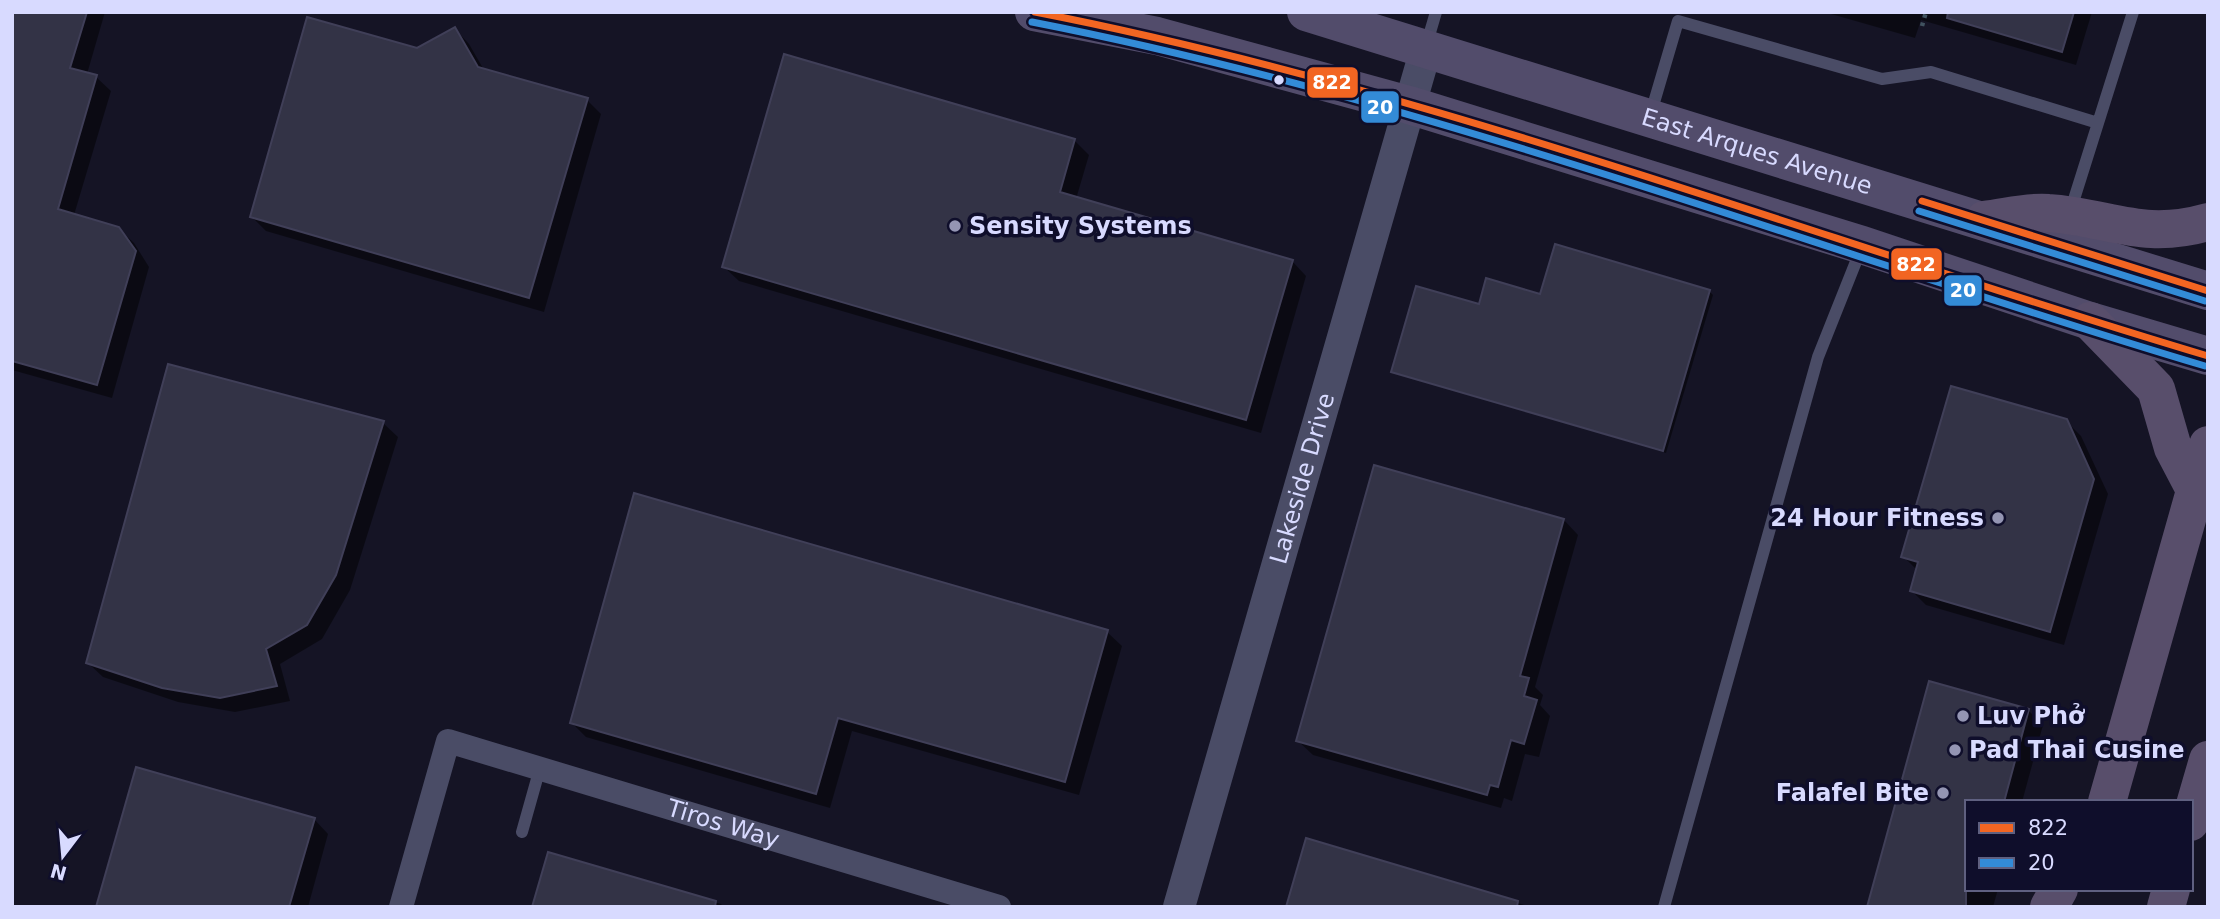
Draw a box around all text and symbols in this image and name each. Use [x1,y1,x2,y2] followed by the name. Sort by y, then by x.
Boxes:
[1306,66,1359,99] line badge: 822
[1312,71,1352,93] text: 822
[1272,73,1286,87] unlabelled marker
[1360,90,1400,124] line badge: 20
[1367,96,1393,118] text: 20
[1638,103,1876,200] street label: East Arques Avenue
[969,212,1192,240] place label: Sensity Systems
[947,218,963,234] marker: Sensity Systems
[1890,247,1943,281] line badge: 822
[1896,253,1936,275] text: 822
[1943,274,1983,307] line badge: 20
[1950,279,1976,301] text: 20
[1264,390,1340,567] street label: Lakeside Drive
[1770,504,1984,532] place label: 24 Hour Fitness
[1990,510,2006,526] marker: 24 Hour Fitness
[1977,702,2085,730] place label: Luv Phở
[1955,708,1971,724] marker: Luv Phở
[1969,736,2184,764] place label: Pad Thai Cusine
[1947,742,1963,758] marker: Pad Thai Cusine
[1776,779,1929,807] place label: Falafel Bite
[1935,785,1951,801] marker: Falafel Bite
[663,794,783,854] street label: Tiros Way
[1965,800,2192,891] legend
[2028,816,2068,840] text: 822
[28,821,98,891] north arrow
[2028,851,2055,875] text: 20
[48,860,69,885] text: N

